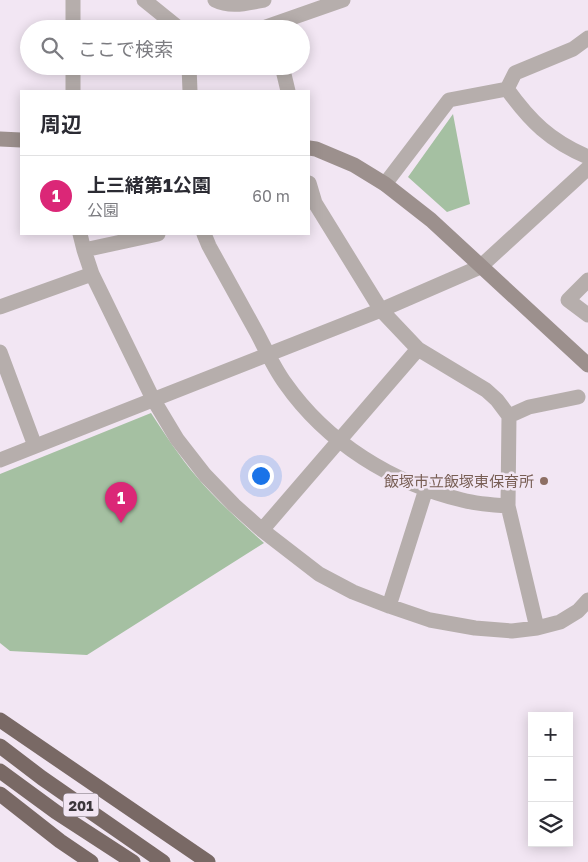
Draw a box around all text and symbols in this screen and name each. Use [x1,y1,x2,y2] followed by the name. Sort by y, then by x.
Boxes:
[20,20,310,75] search box
[38,34,66,62] icon: search
[78,37,173,60] text: ここで検索
[40,111,82,137] text: 周辺
[87,173,211,196] text: 上三緒第1公園
[52,186,60,206] text: 1
[252,186,290,206] text: 60 m
[87,200,119,220] text: 公園
[248,463,274,489] your location
[384,472,534,490] place label: 飯塚市立飯塚東保育所
[538,475,550,487] marker: 飯塚市立飯塚東保育所
[105,482,137,523] pin: 1
[528,712,573,847] map controls
[528,712,573,757] button: +
[528,757,573,802] button: −
[64,794,98,816] road number: 201
[528,802,573,847] button: layers

